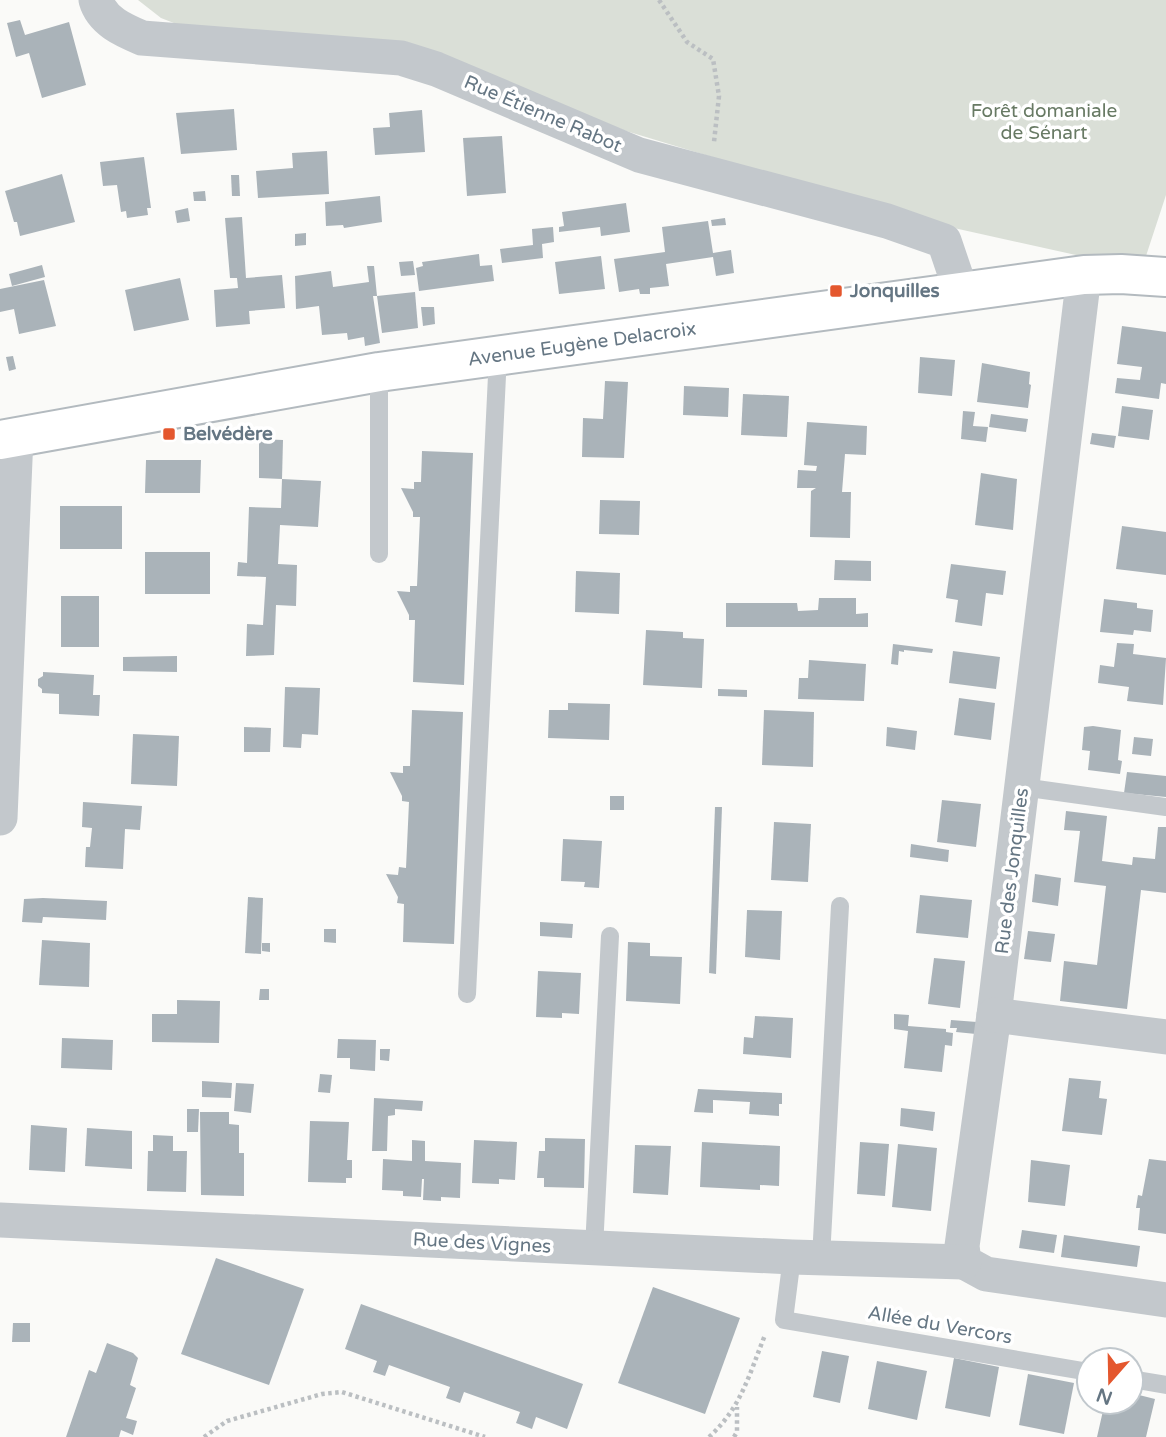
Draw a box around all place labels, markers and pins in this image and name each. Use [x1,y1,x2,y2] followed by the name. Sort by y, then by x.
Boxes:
[849,280,940,303] place label: Jonquilles
[828,283,844,299] marker: Jonquilles
[183,423,273,445] place label: Belvédère
[161,426,177,442] marker: Belvédère

